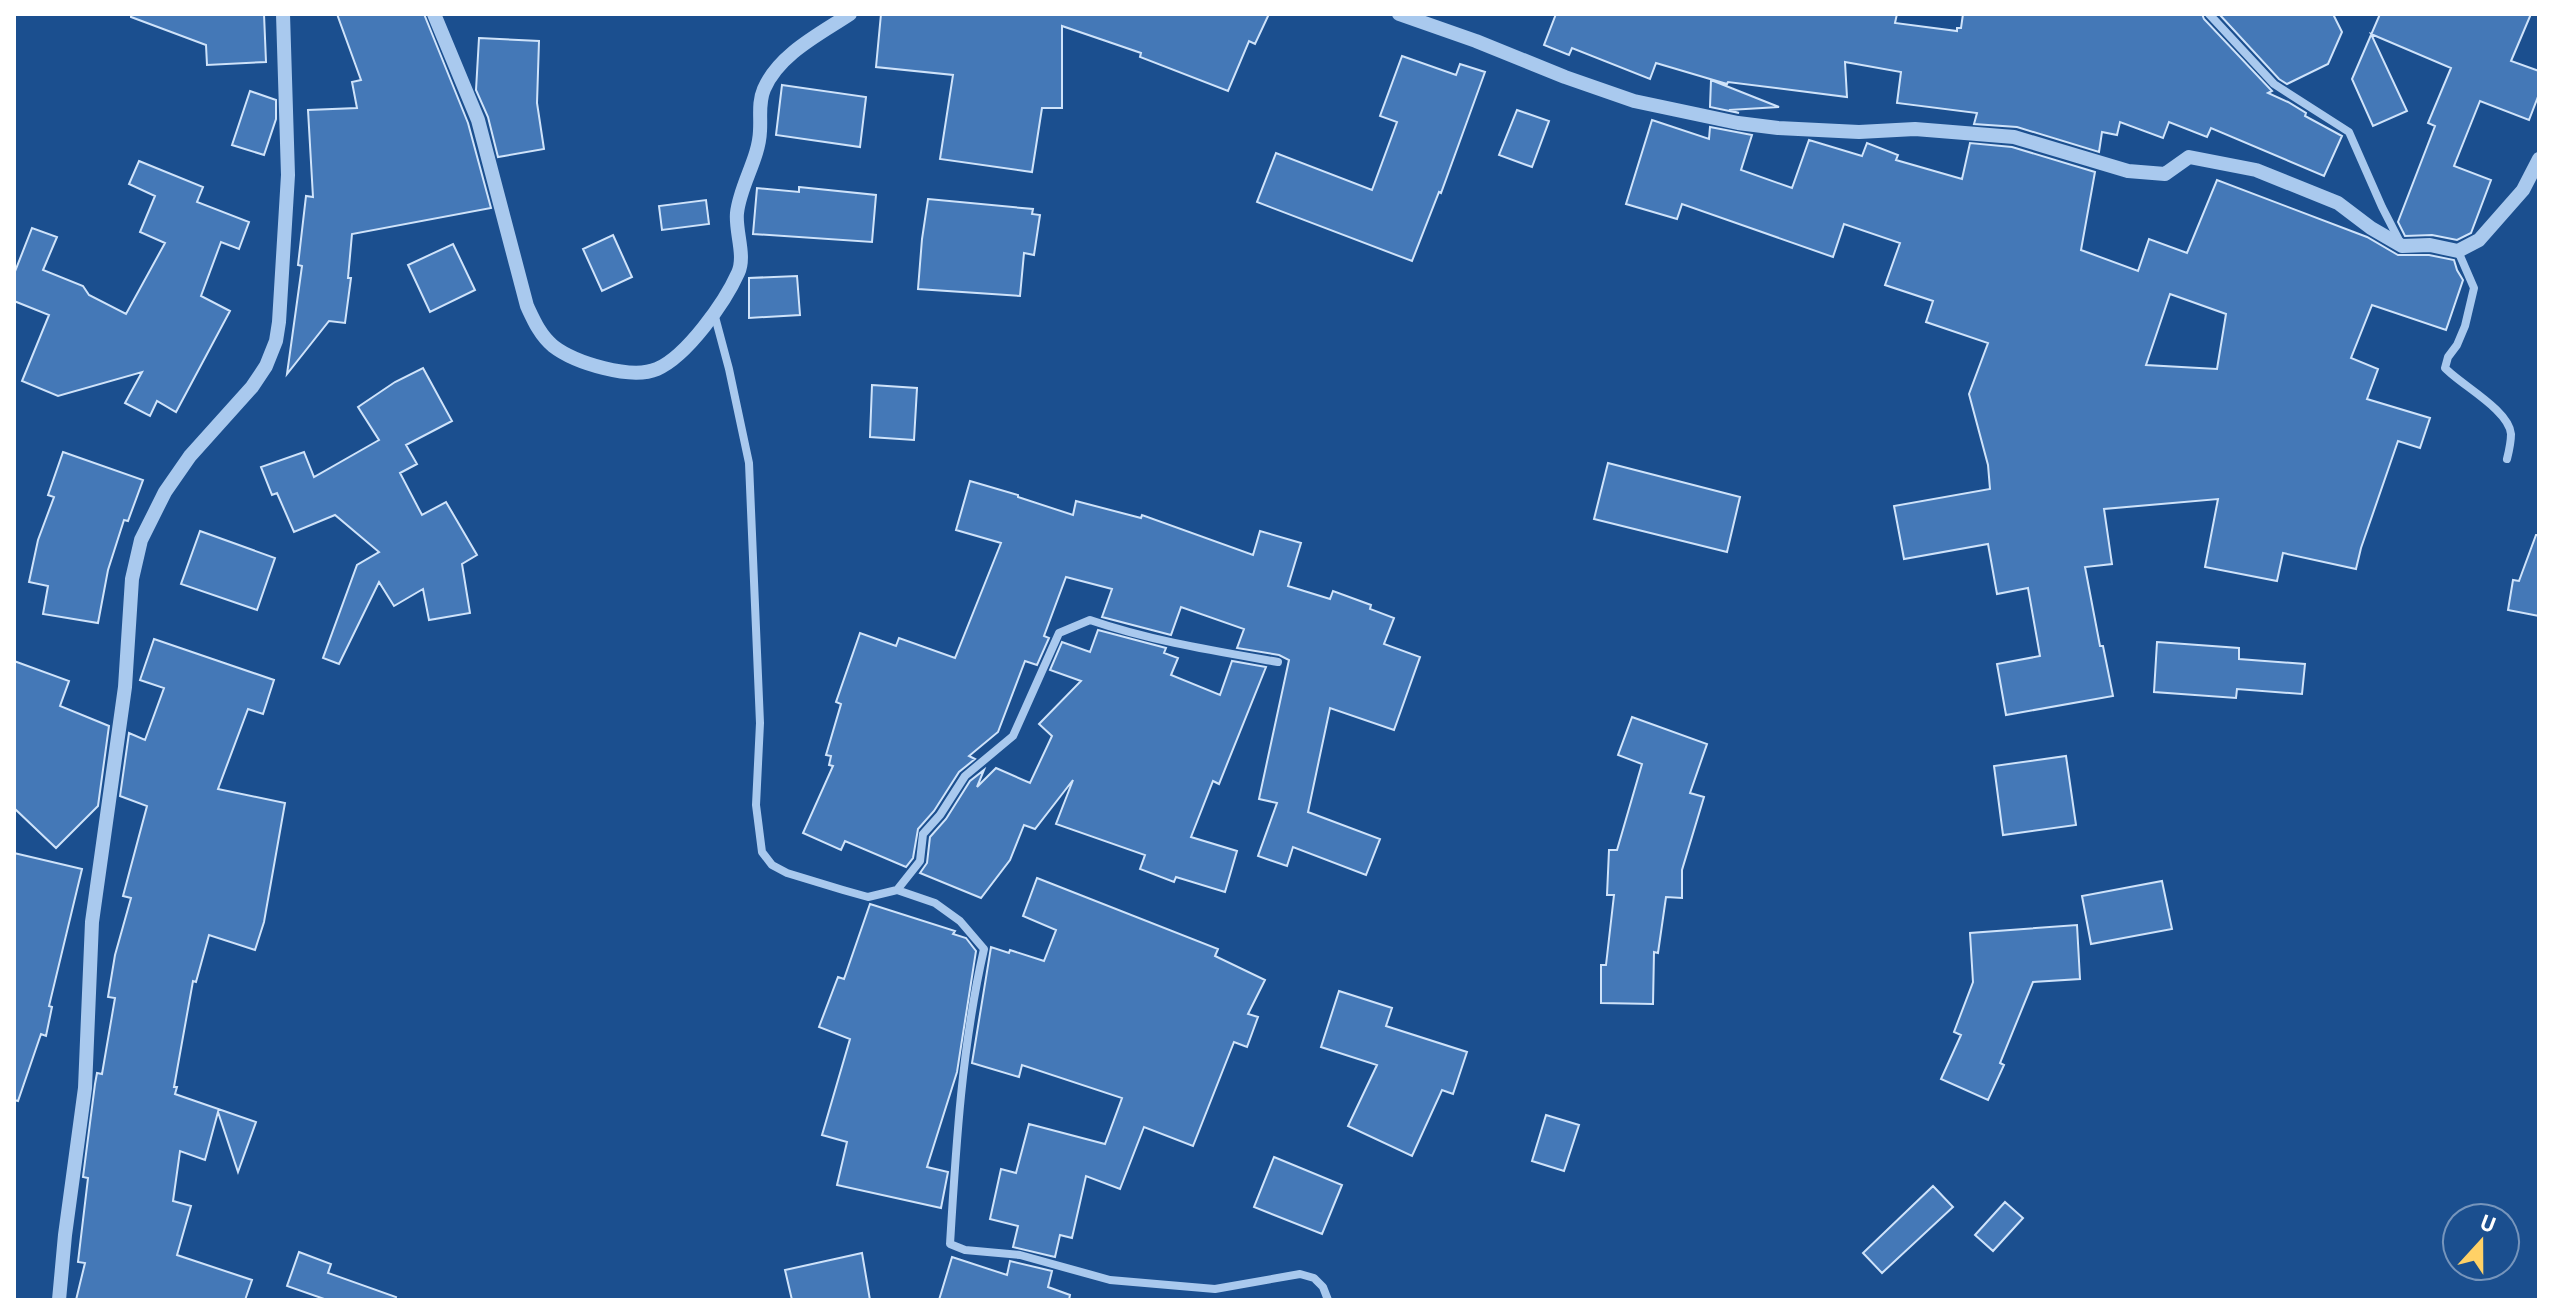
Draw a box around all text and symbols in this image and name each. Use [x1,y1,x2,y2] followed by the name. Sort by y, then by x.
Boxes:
[2441,1202,2521,1282] north arrow
[2477,1208,2500,1237] text: U

